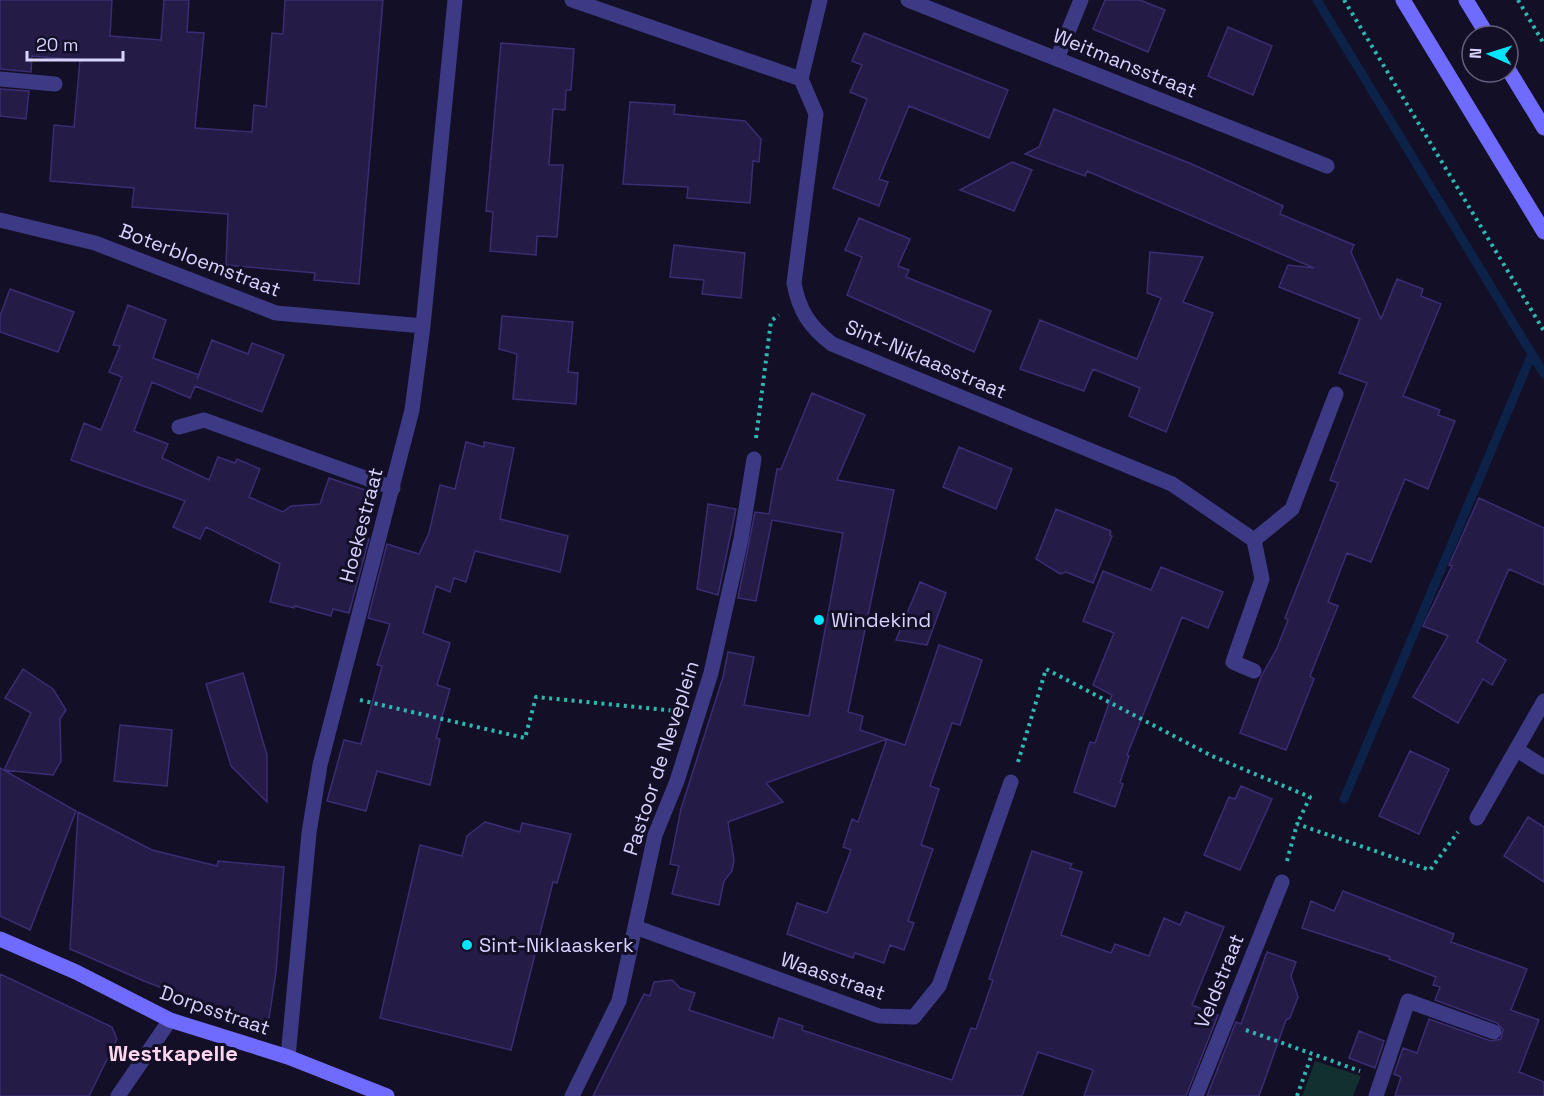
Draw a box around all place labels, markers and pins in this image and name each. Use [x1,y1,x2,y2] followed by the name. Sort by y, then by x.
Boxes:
[831,607,931,633] place label: Windekind
[812,613,826,627] marker: Windekind
[479,932,634,958] place label: Sint-Niklaaskerk
[460,938,474,952] marker: Sint-Niklaaskerk

